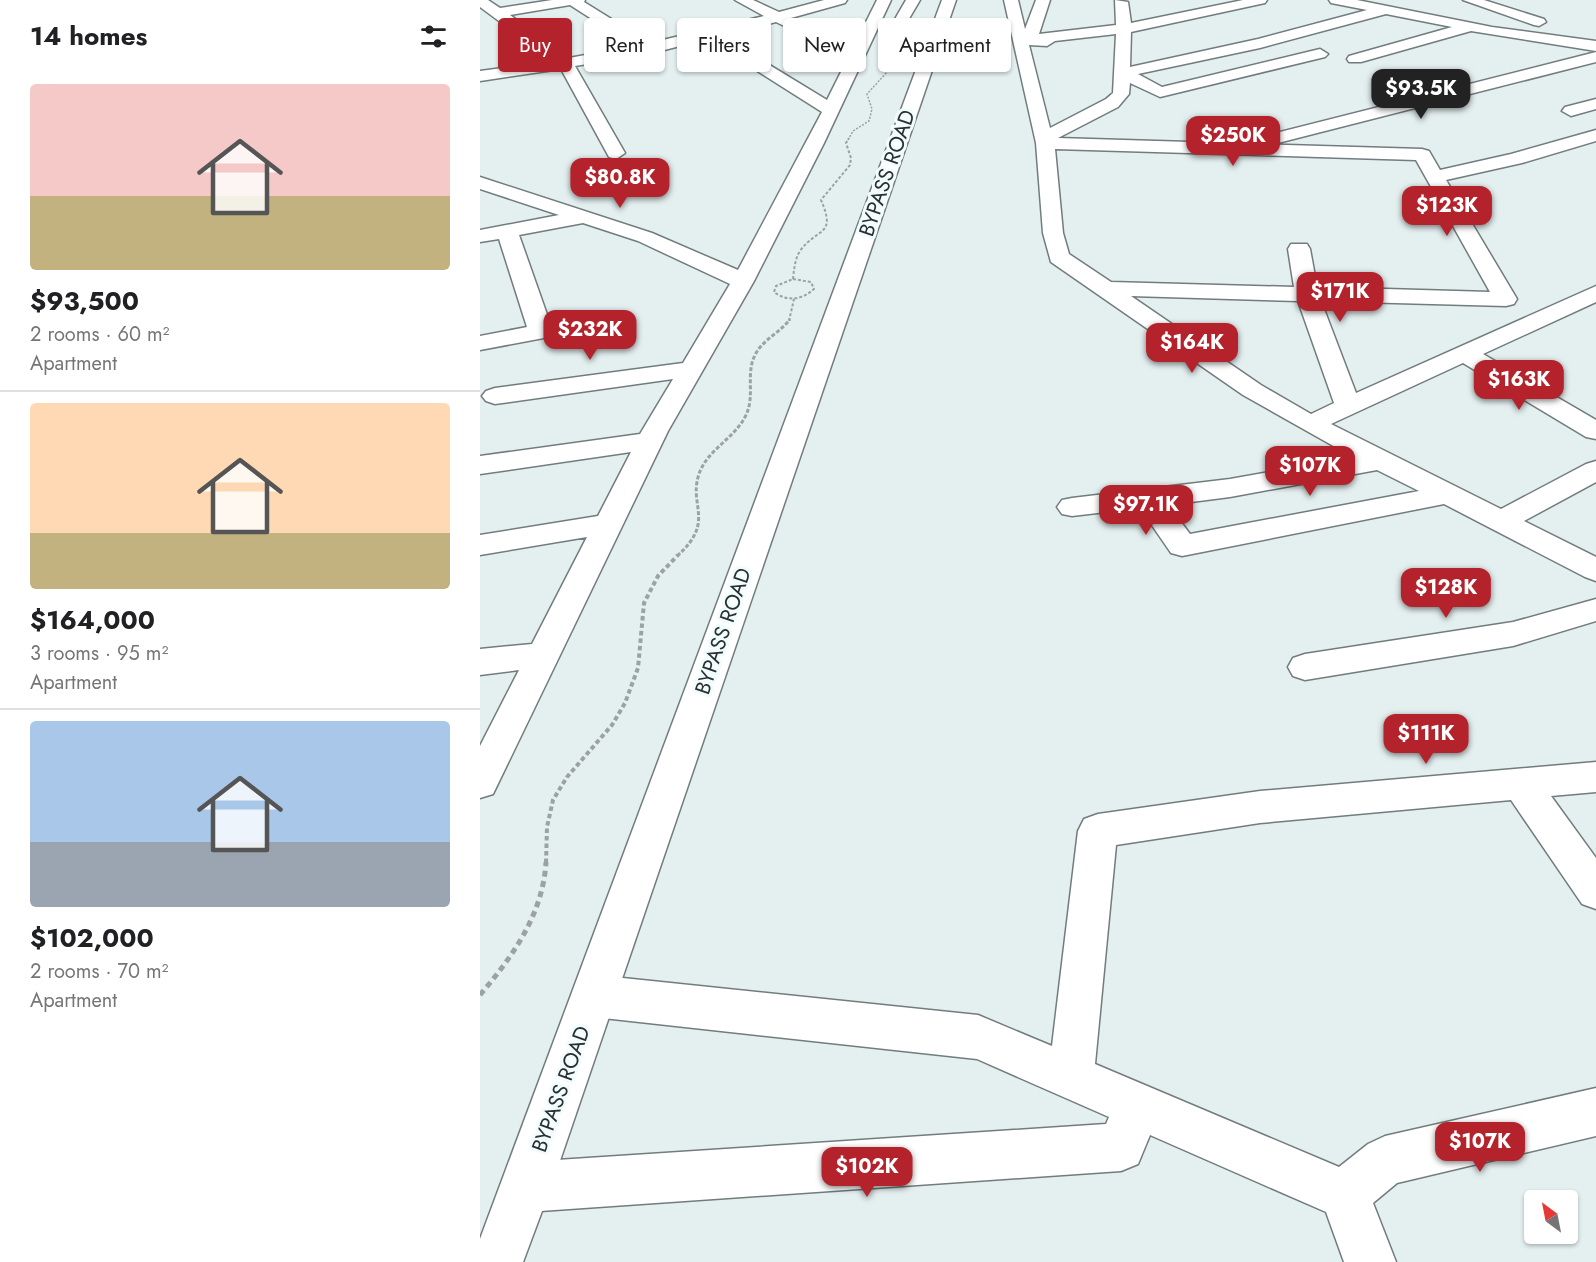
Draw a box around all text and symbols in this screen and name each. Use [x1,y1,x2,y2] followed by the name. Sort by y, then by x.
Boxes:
[30,17,147,55] text: 14 homes
[498,18,572,72] chip: Buy
[584,18,665,72] chip: Rent
[677,18,771,72] chip: Filters
[783,18,866,72] chip: New
[878,18,1011,72] chip: Apartment
[417,20,450,53] icon: filters
[1372,69,1470,120] pin: $93.5K
[1385,74,1457,103] text: $93.5K
[851,106,923,240] street label: BYPASS ROAD
[1191,116,1275,167] pin: $250K
[1200,121,1266,150] text: $250K
[186,123,294,231] icon: home
[571,158,669,209] pin: $80.8K
[584,163,656,192] text: $80.8K
[1405,186,1489,237] pin: $123K
[1416,191,1478,220] text: $123K
[1298,272,1382,323] pin: $171K
[1311,277,1369,306] text: $171K
[30,282,139,320] text: $93,500
[548,310,632,361] pin: $232K
[557,315,623,344] text: $232K
[30,320,169,349] text: 2 rooms · 60 m²
[1150,323,1234,374] pin: $164K
[1160,328,1224,357] text: $164K
[30,349,117,378] text: Apartment
[1477,360,1561,411] pin: $163K
[1488,365,1550,394] text: $163K
[186,442,294,550] icon: home
[1268,446,1352,497] pin: $107K
[1279,451,1341,480] text: $107K
[1097,485,1195,536] pin: $97.1K
[1113,490,1179,519] text: $97.1K
[687,564,759,698] street label: BYPASS ROAD
[1404,568,1488,619] pin: $128K
[1415,573,1477,602] text: $128K
[30,601,155,639] text: $164,000
[30,639,168,668] text: 3 rooms · 95 m²
[30,668,117,697] text: Apartment
[1384,714,1468,765] pin: $111K
[1398,719,1454,748] text: $111K
[186,760,294,868] icon: home
[30,919,154,957] text: $102,000
[30,957,168,986] text: 2 rooms · 70 m²
[30,986,117,1015] text: Apartment
[524,1022,598,1156] street label: BYPASS ROAD
[1438,1122,1522,1173] pin: $107K
[1449,1127,1511,1156] text: $107K
[825,1147,909,1198] pin: $102K
[836,1152,898,1181] text: $102K
[1524,1190,1578,1244] north arrow
[1524,1190,1578,1244] map controls

